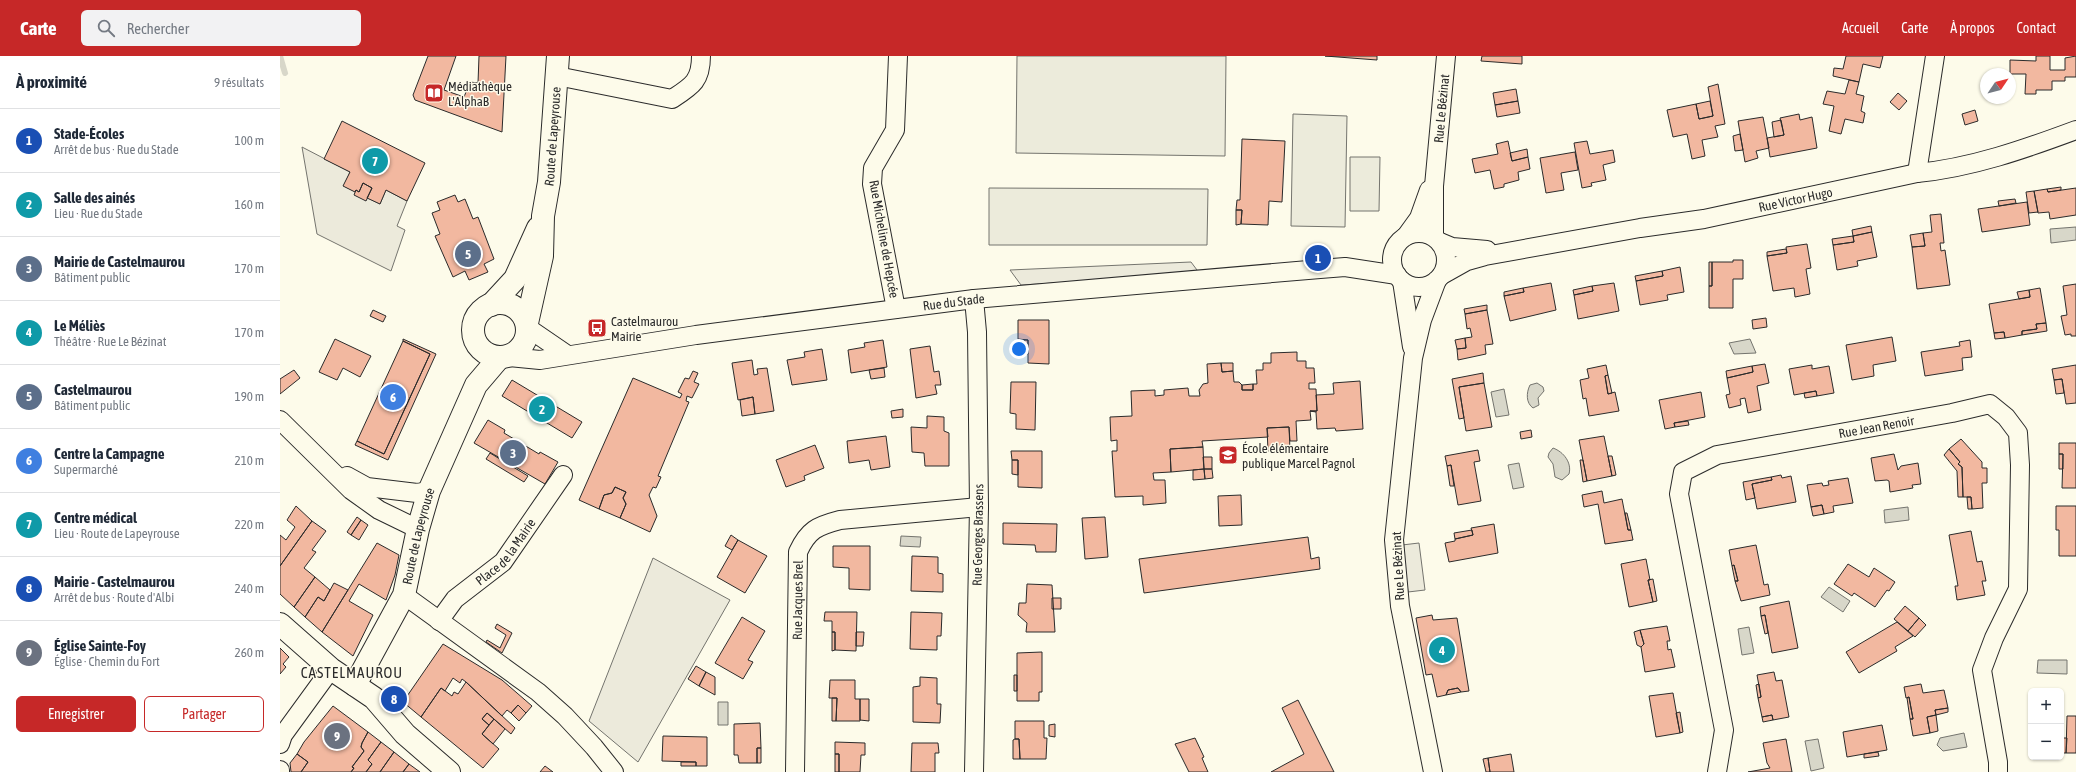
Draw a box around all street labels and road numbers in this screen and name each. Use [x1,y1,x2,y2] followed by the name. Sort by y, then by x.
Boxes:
[1431,73,1452,143] street label: Rue Le Bézinat
[541,86,563,187] street label: Route de Lapeyrouse
[866,179,902,299] street label: Rue Micheline de Hepcée
[1757,184,1834,215] street label: Rue Victor Hugo
[922,291,985,313] street label: Rue du Stade
[1837,412,1915,441] street label: Rue Jean Renoir
[970,483,986,586] street label: Rue Georges Brassens
[399,485,437,586] street label: Route de Lapeyrouse
[472,516,538,588] street label: Place de la Mairie
[1389,531,1407,601] street label: Rue Le Bézinat
[789,560,805,640] street label: Rue Jacques Brel

